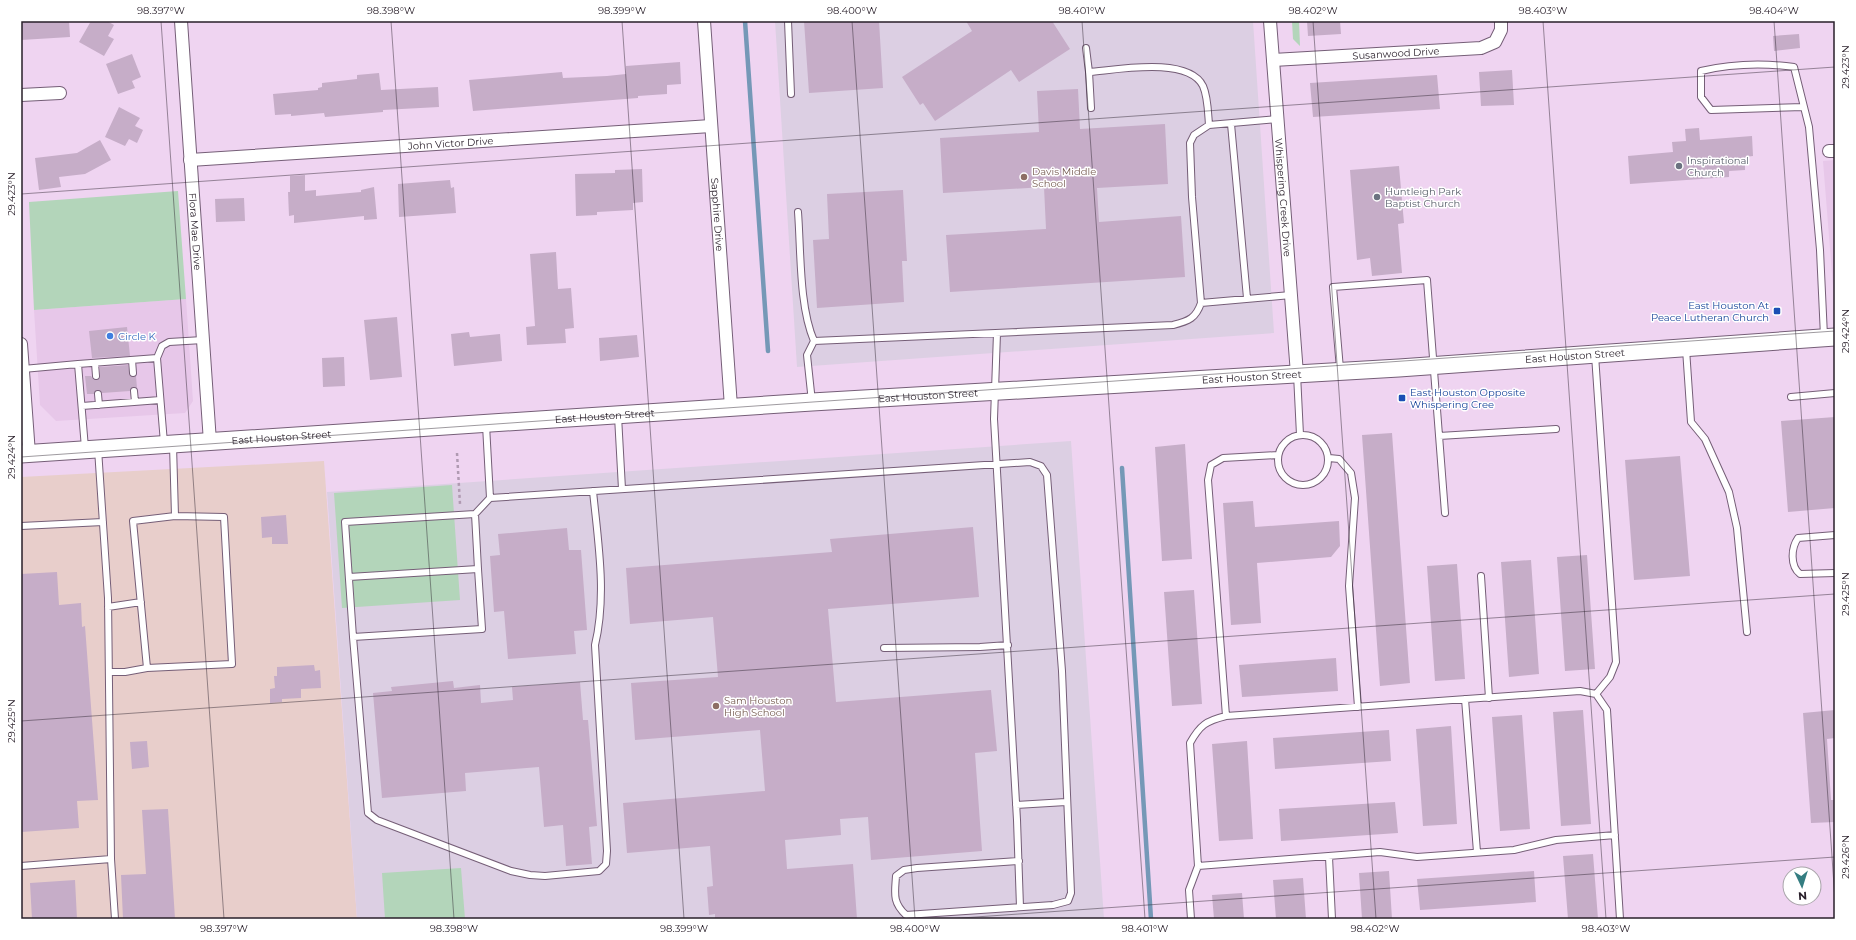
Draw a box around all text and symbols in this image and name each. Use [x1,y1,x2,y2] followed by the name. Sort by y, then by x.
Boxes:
[137,4,185,17] text: 98.397°W
[367,4,415,17] text: 98.398°W
[598,4,646,17] text: 98.399°W
[827,4,877,17] text: 98.400°W
[1059,4,1105,17] text: 98.401°W
[1288,4,1338,17] text: 98.402°W
[1519,4,1567,17] text: 98.403°W
[1749,4,1799,17] text: 98.404°W
[1352,44,1440,62] street label: Susanwood Drive
[1839,45,1852,89] text: 29.423°N
[406,134,494,153] street label: John Victor Drive
[1272,138,1294,257] street label: Whispering Creek Drive
[1687,154,1749,179] place label: Inspirational Church
[1674,161,1684,171] marker: Inspirational Church
[1032,165,1096,190] place label: Davis Middle School
[5,172,18,216] text: 29.423°N
[1019,172,1029,182] marker: Davis Middle School
[708,177,726,252] street label: Sapphire Drive
[1385,185,1461,210] place label: Huntleigh Park Baptist Church
[186,192,204,271] street label: Flora Mae Drive
[1372,192,1382,202] marker: Huntleigh Park Baptist Church
[1651,299,1769,324] place label: East Houston At Peace Lutheran Church
[1772,306,1782,316] marker: East Houston At Peace Lutheran Church
[1839,309,1852,353] text: 29.424°N
[118,330,157,343] place label: Circle K
[105,331,115,341] marker: Circle K
[1525,346,1625,366] street label: East Houston Street
[1201,368,1302,386] street label: East Houston Street
[878,386,978,405] street label: East Houston Street
[1410,386,1525,411] place label: East Houston Opposite Whispering Cree
[1397,393,1407,403] marker: East Houston Opposite Whispering Cree
[554,406,655,426] street label: East Houston Street
[231,428,332,447] street label: East Houston Street
[5,435,18,479] text: 29.424°N
[1839,572,1852,616] text: 29.425°N
[724,694,792,719] place label: Sam Houston High School
[5,699,18,743] text: 29.425°N
[711,701,721,711] marker: Sam Houston High School
[1839,835,1852,879] text: 29.426°N
[1782,866,1822,906] north arrow
[1798,889,1808,903] text: N
[200,922,248,935] text: 98.397°W
[430,922,478,935] text: 98.398°W
[660,922,708,935] text: 98.399°W
[890,922,940,935] text: 98.400°W
[1122,922,1168,935] text: 98.401°W
[1350,922,1400,935] text: 98.402°W
[1582,922,1630,935] text: 98.403°W

